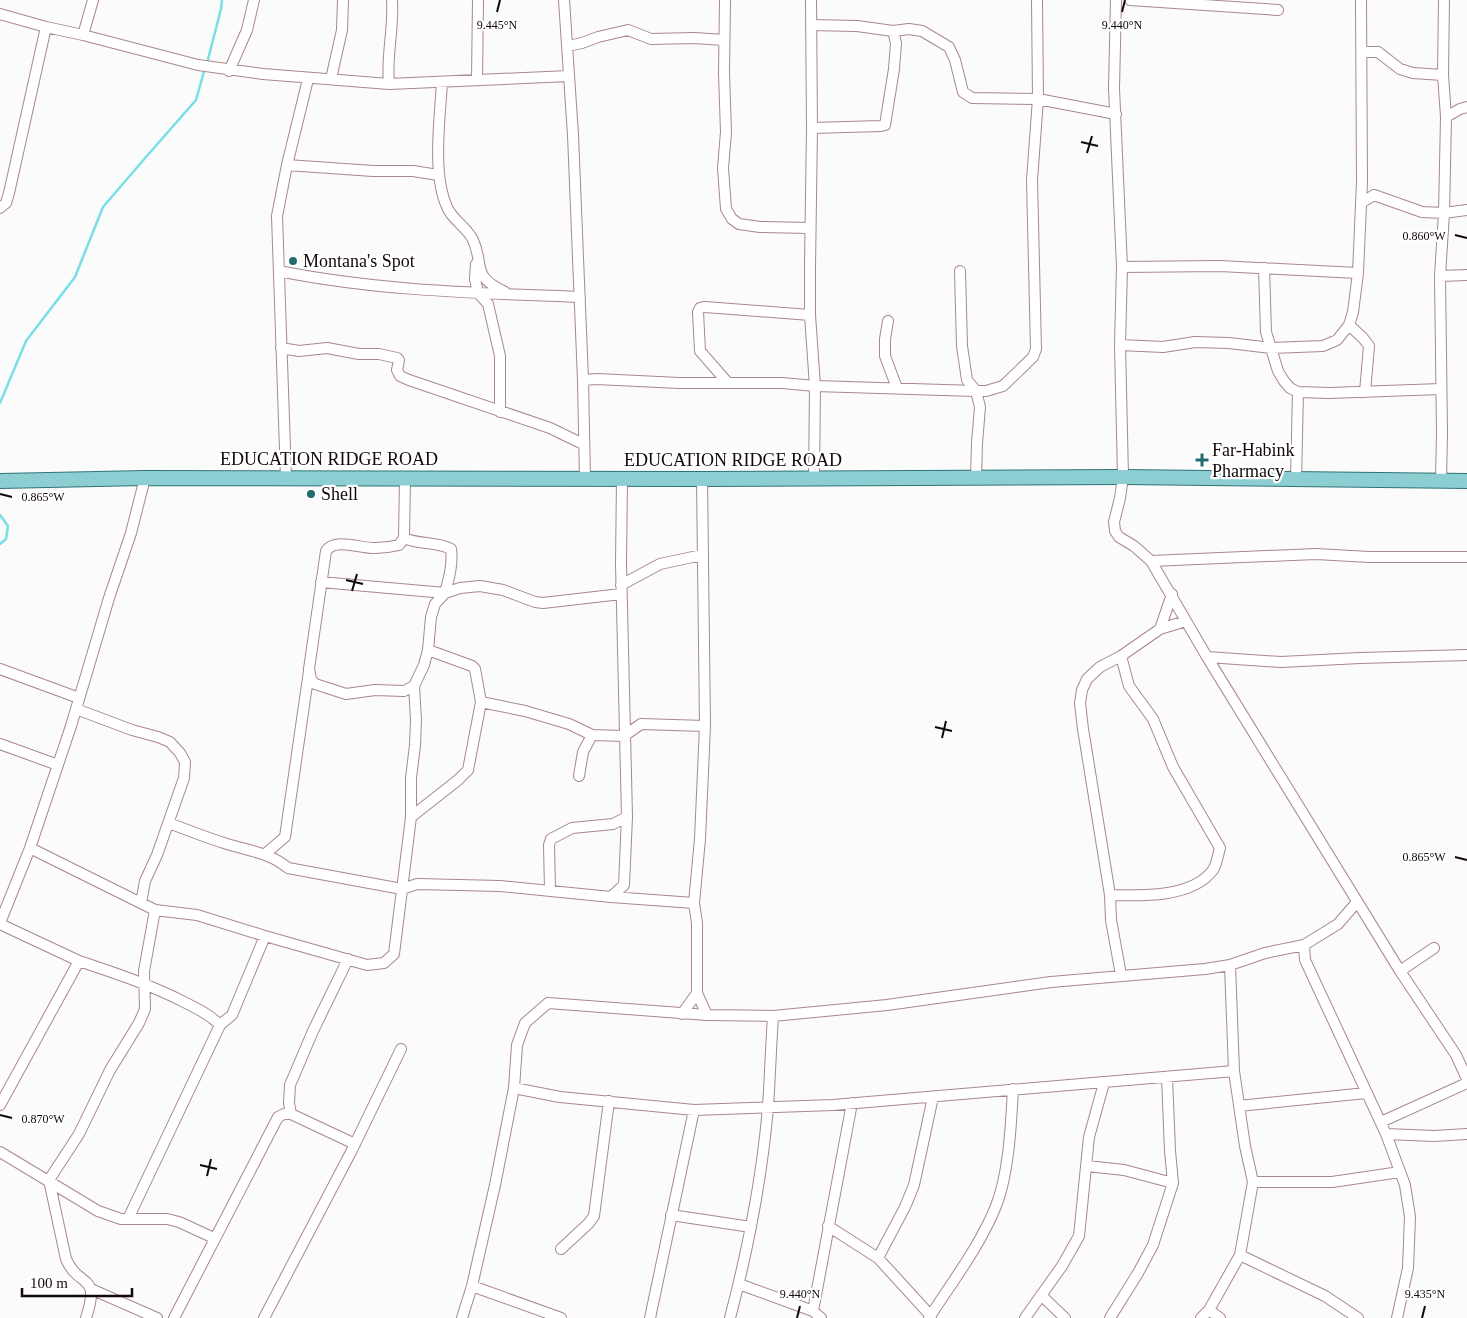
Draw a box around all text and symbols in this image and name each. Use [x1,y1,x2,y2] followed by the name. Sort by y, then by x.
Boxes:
[477,18,518,32] text: 9.445°N
[1102,18,1143,32] text: 9.440°N
[1402,229,1446,243] text: 0.860°W
[303,251,415,271] place label: Montana's Spot
[287,255,299,267] marker: Montana's Spot
[1212,440,1295,481] place label: Far-Habink Pharmacy
[220,449,438,469] street label: EDUCATION RIDGE ROAD
[624,450,842,470] street label: EDUCATION RIDGE ROAD
[1196,454,1208,466] marker: Far-Habink Pharmacy
[321,484,358,504] place label: Shell
[305,488,317,500] marker: Shell
[21,490,65,504] text: 0.865°W
[1402,850,1446,864] text: 0.865°W
[21,1112,65,1126] text: 0.870°W
[22,1266,132,1298] scale bar
[30,1275,68,1291] text: 100 m
[780,1287,821,1301] text: 9.440°N
[1405,1287,1446,1301] text: 9.435°N

